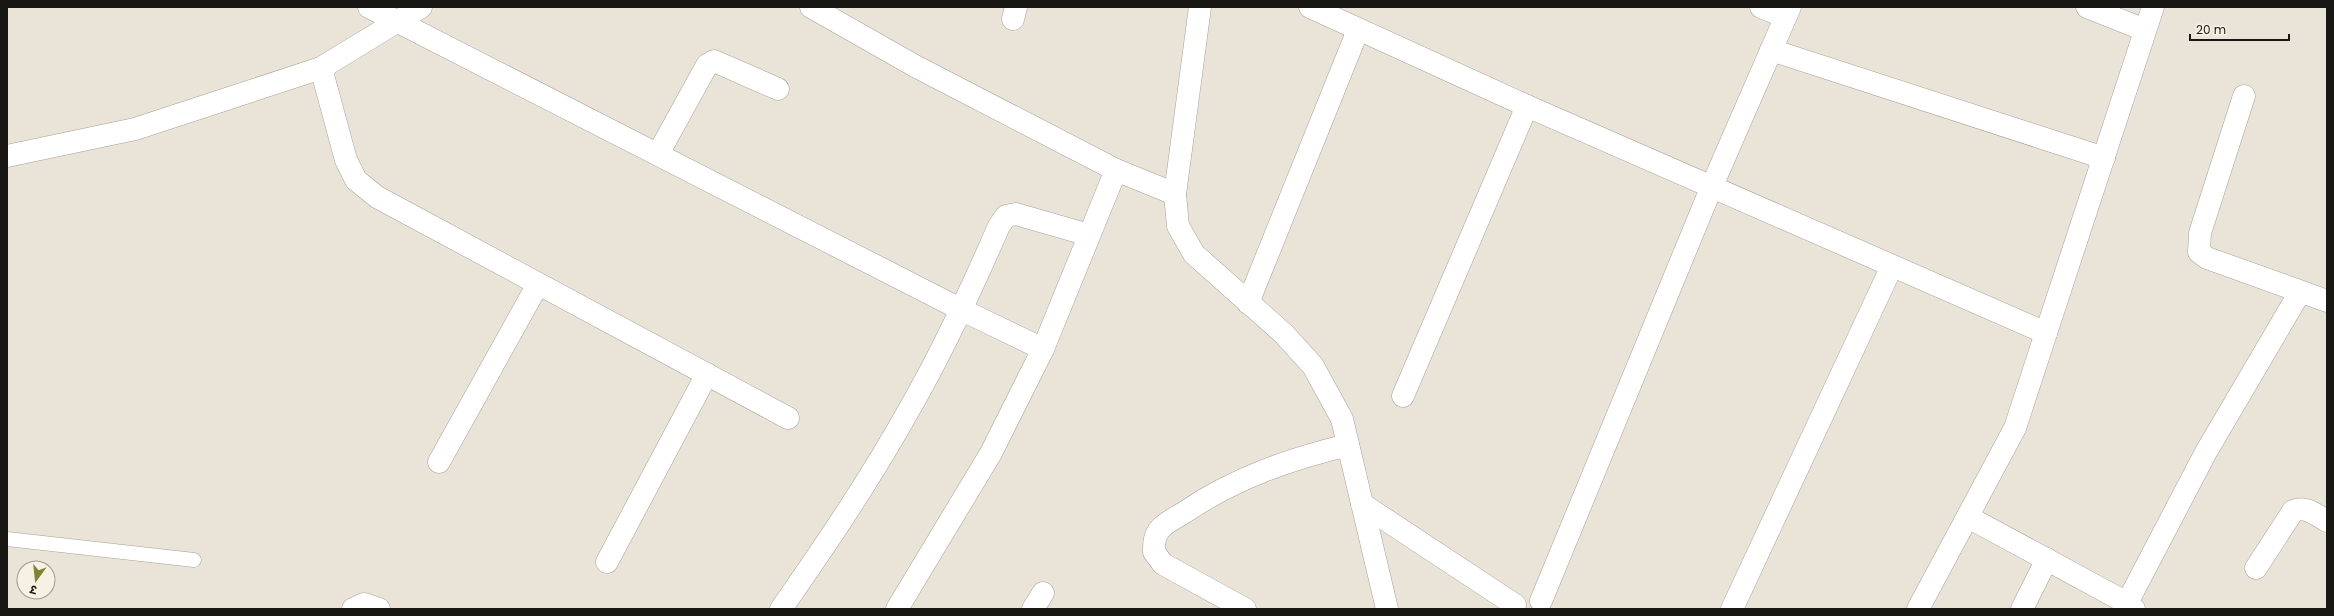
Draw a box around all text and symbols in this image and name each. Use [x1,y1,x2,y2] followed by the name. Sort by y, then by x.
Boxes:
[2190,16,2289,42] scale bar
[2196,21,2226,38] text: 20 m
[16,560,56,600] north arrow
[28,581,39,598] text: उ

